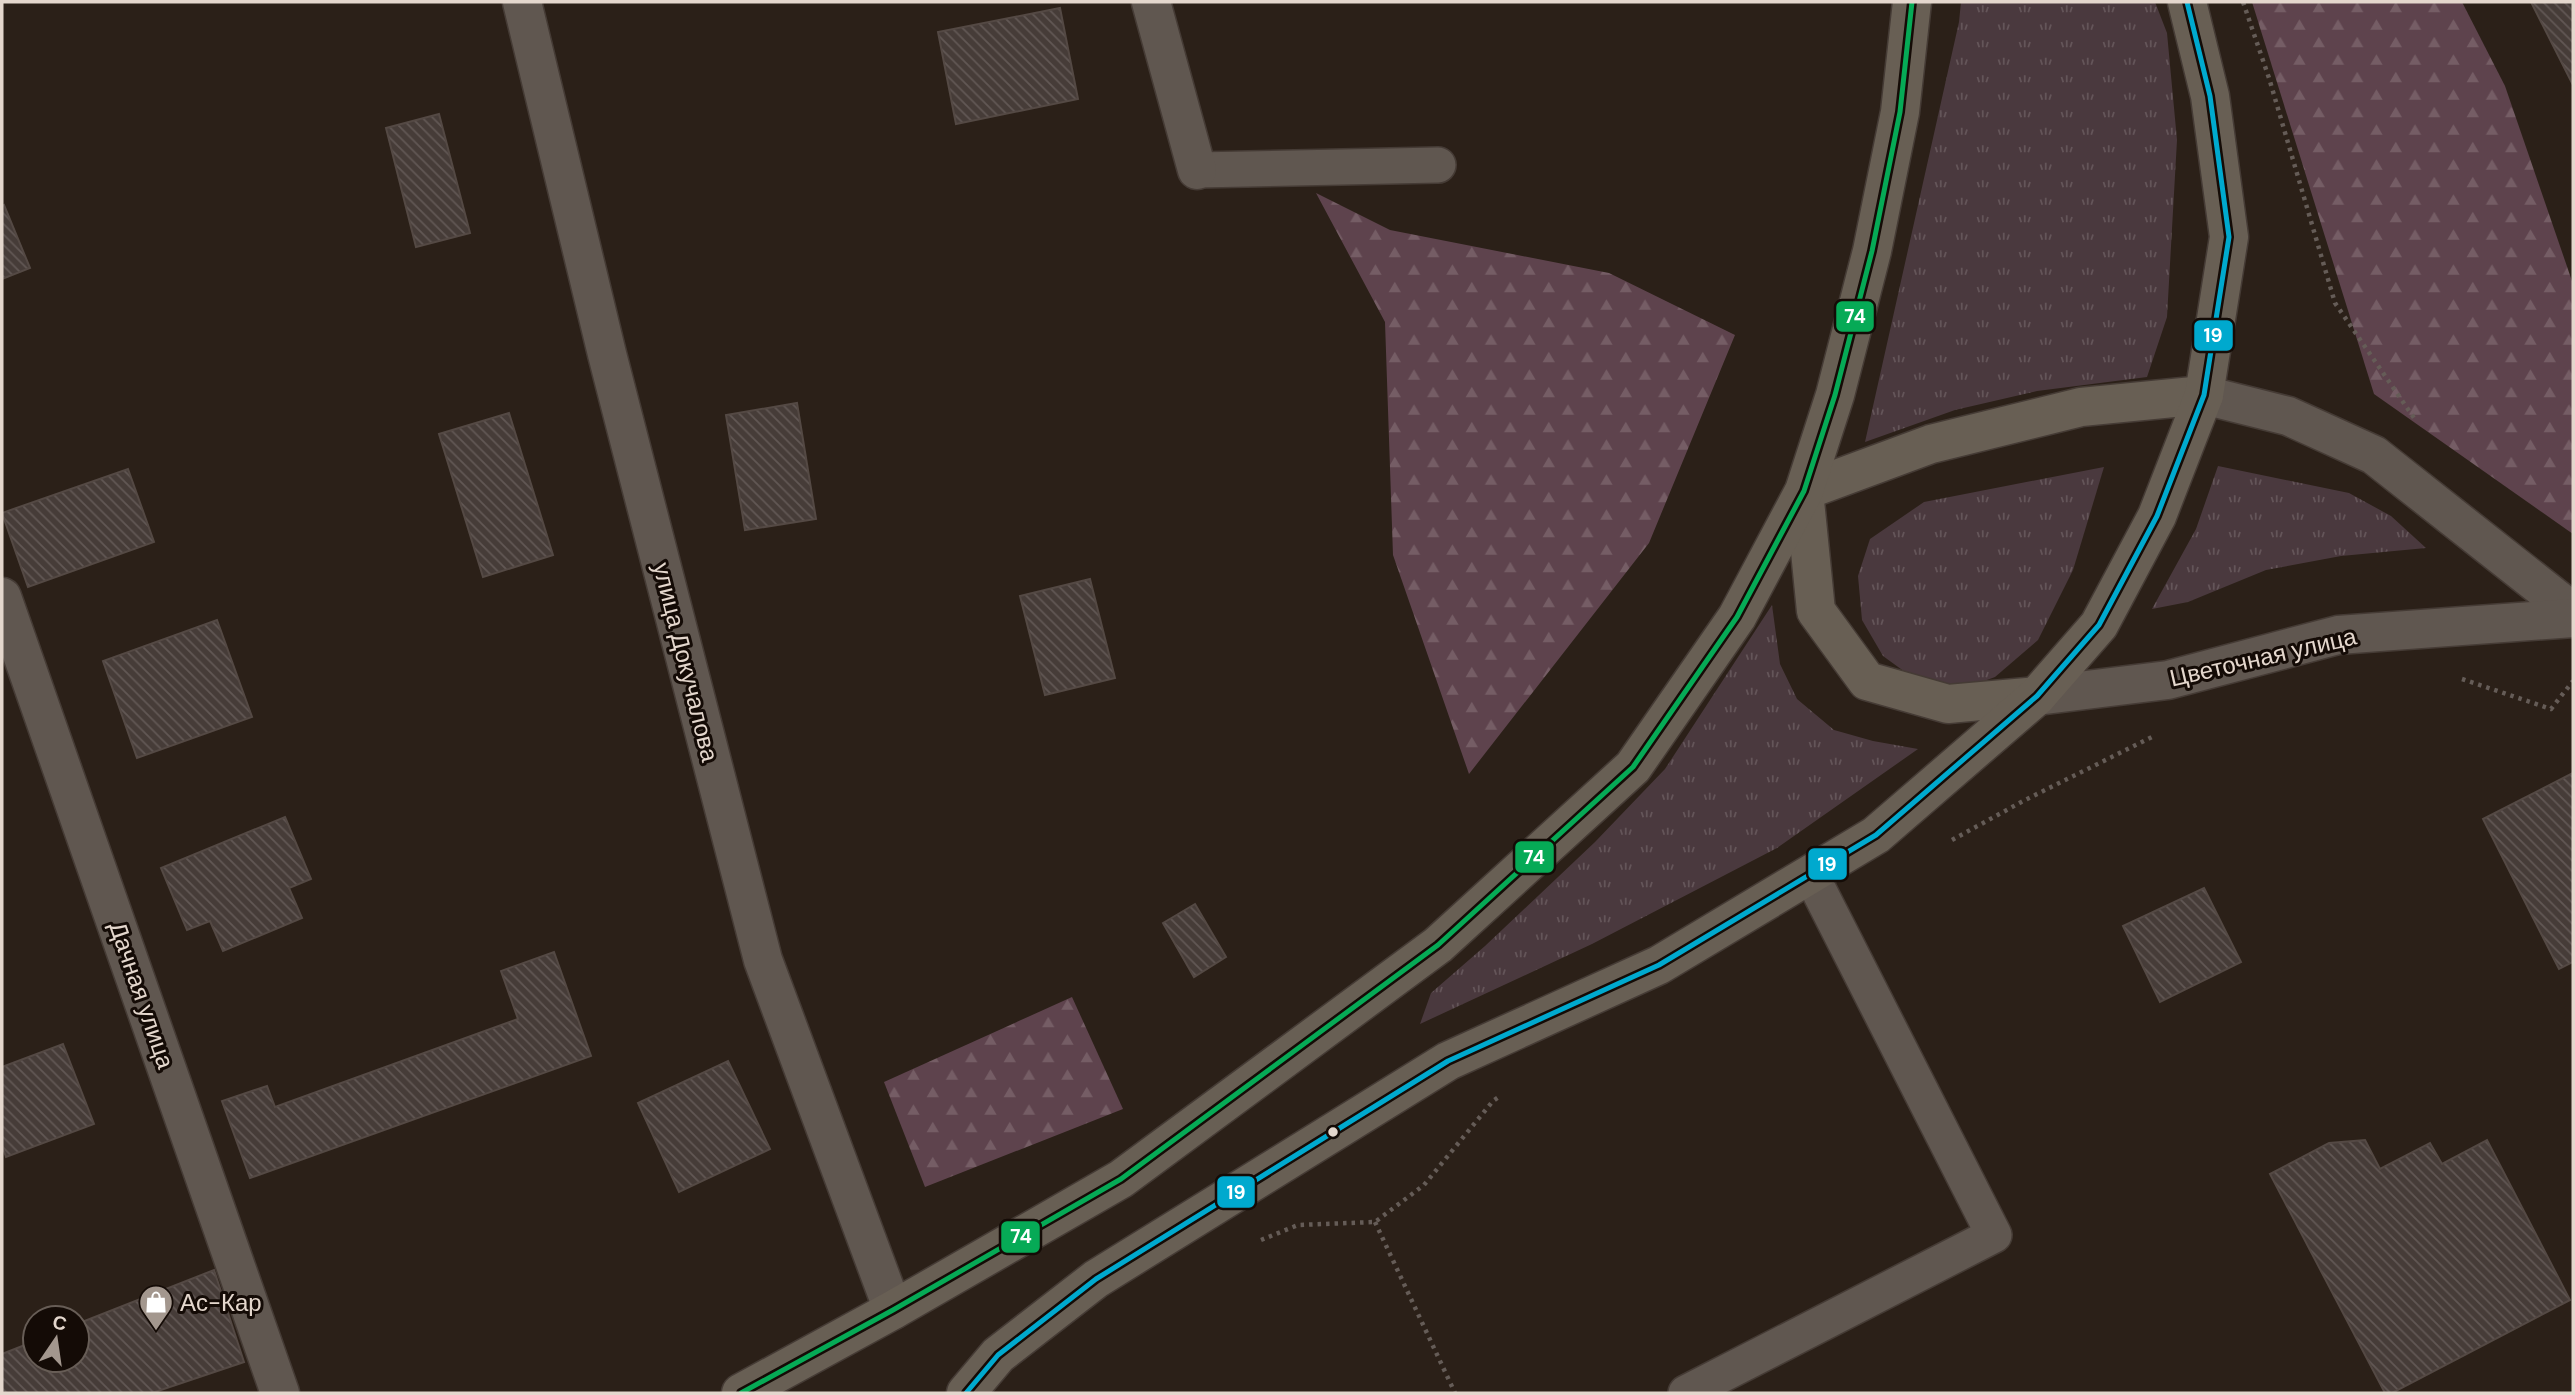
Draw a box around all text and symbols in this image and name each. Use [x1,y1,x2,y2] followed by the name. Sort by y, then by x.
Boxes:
[1835,300,1875,333] line badge: 74
[1844,304,1866,329] text: 74
[2193,319,2234,352] line badge: 19
[2204,323,2222,348] text: 19
[646,559,726,765] street label: улица Докучалова
[2167,620,2360,694] street label: Цветочная улица
[1514,840,1555,874] line badge: 74
[1523,845,1545,870] text: 74
[1807,847,1848,881] line badge: 19
[1818,852,1836,877] text: 19
[102,917,182,1073] street label: Дачная улица
[1326,1125,1340,1139] unlabelled marker
[1216,1175,1256,1209] line badge: 19
[1227,1180,1245,1205] text: 19
[1000,1220,1041,1254] line badge: 74
[1010,1224,1032,1249] text: 74
[137,1283,175,1332] shop icon: Ас-Кар
[180,1287,262,1318] place label: Ас-Кар
[21,1304,91,1374] north arrow
[50,1309,69,1337] text: С

